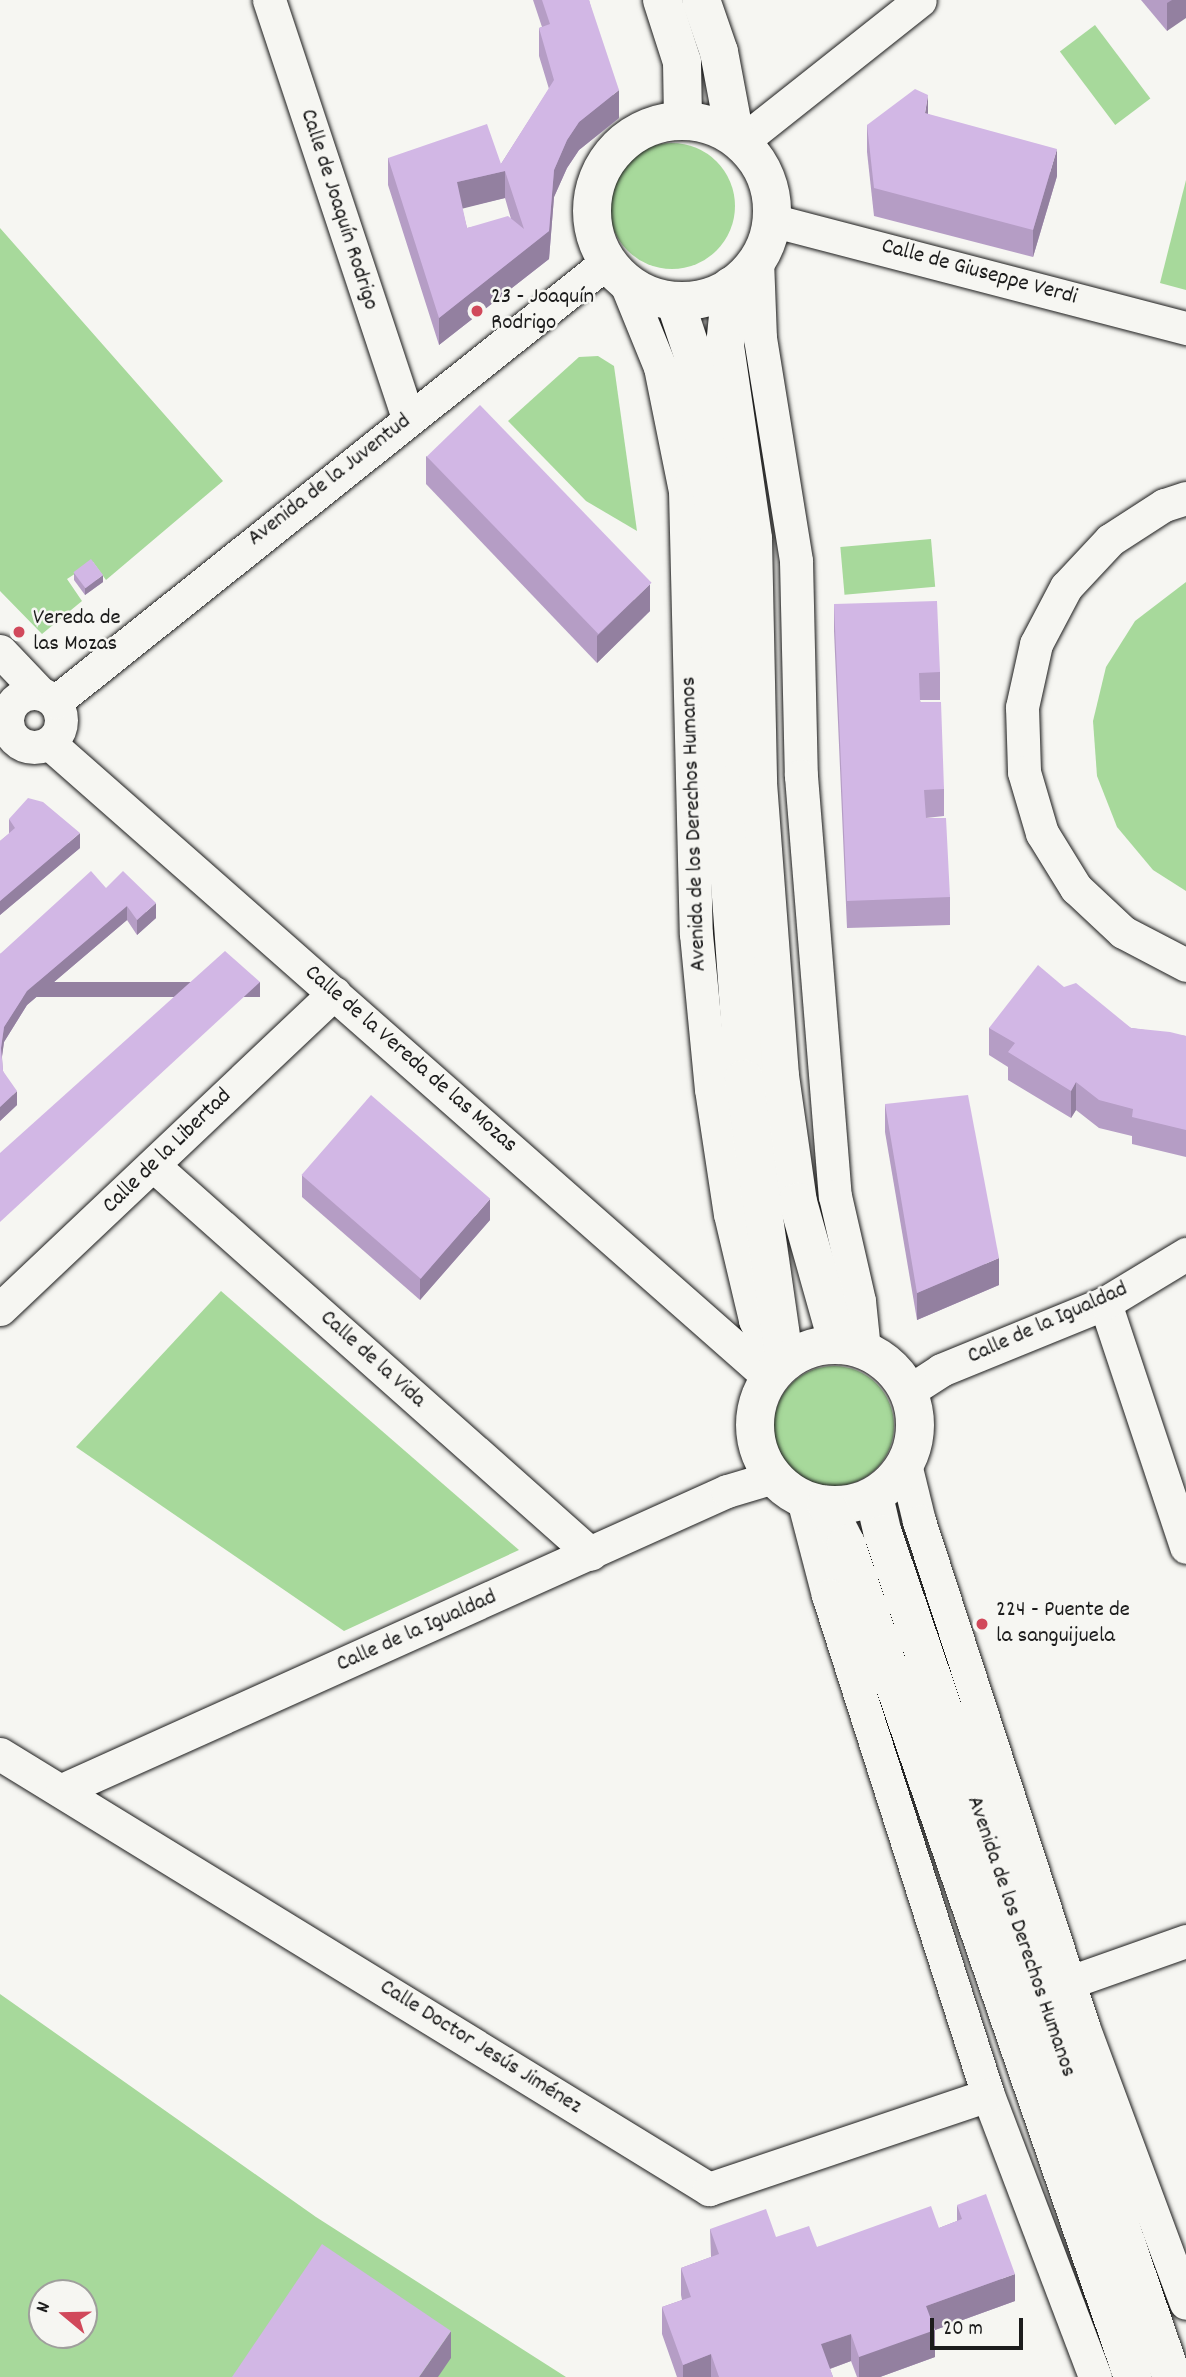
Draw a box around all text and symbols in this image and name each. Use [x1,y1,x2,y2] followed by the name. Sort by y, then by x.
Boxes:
[292,106,384,314] street label: Calle de Joaquín Rodrigo
[878,234,1080,312] street label: Calle de Giuseppe Verdi
[491,284,594,338] place label: 23 - Joaquín Rodrigo
[469,303,485,319] marker: 23 - Joaquín Rodrigo
[243,409,417,553] street label: Avenida de la Juventud
[33,605,121,659] place label: Vereda de las Mozas
[11,624,27,640] marker: Vereda de las Mozas
[676,676,714,972] street label: Avenida de los Derechos Humanos
[298,960,522,1160] street label: Calle de la Vereda de las Mozas
[98,1084,238,1220] street label: Calle de la Libertad
[964,1276,1132,1372] street label: Calle de la Igualdad
[313,1305,431,1415] street label: Calle de la Vida
[333,1584,501,1680] street label: Calle de la Igualdad
[996,1597,1130,1651] place label: 224 - Puente de la sanguijuela
[974,1616,990,1632] marker: 224 - Puente de la sanguijuela
[959,1793,1081,2081] street label: Avenida de los Derechos Humanos
[374,1975,586,2121] street label: Calle Doctor Jesús Jiménez
[28,2279,98,2349] north arrow
[30,2299,59,2316] text: N
[934,2304,1027,2348] scale bar
[943,2315,983,2345] text: 20 m

